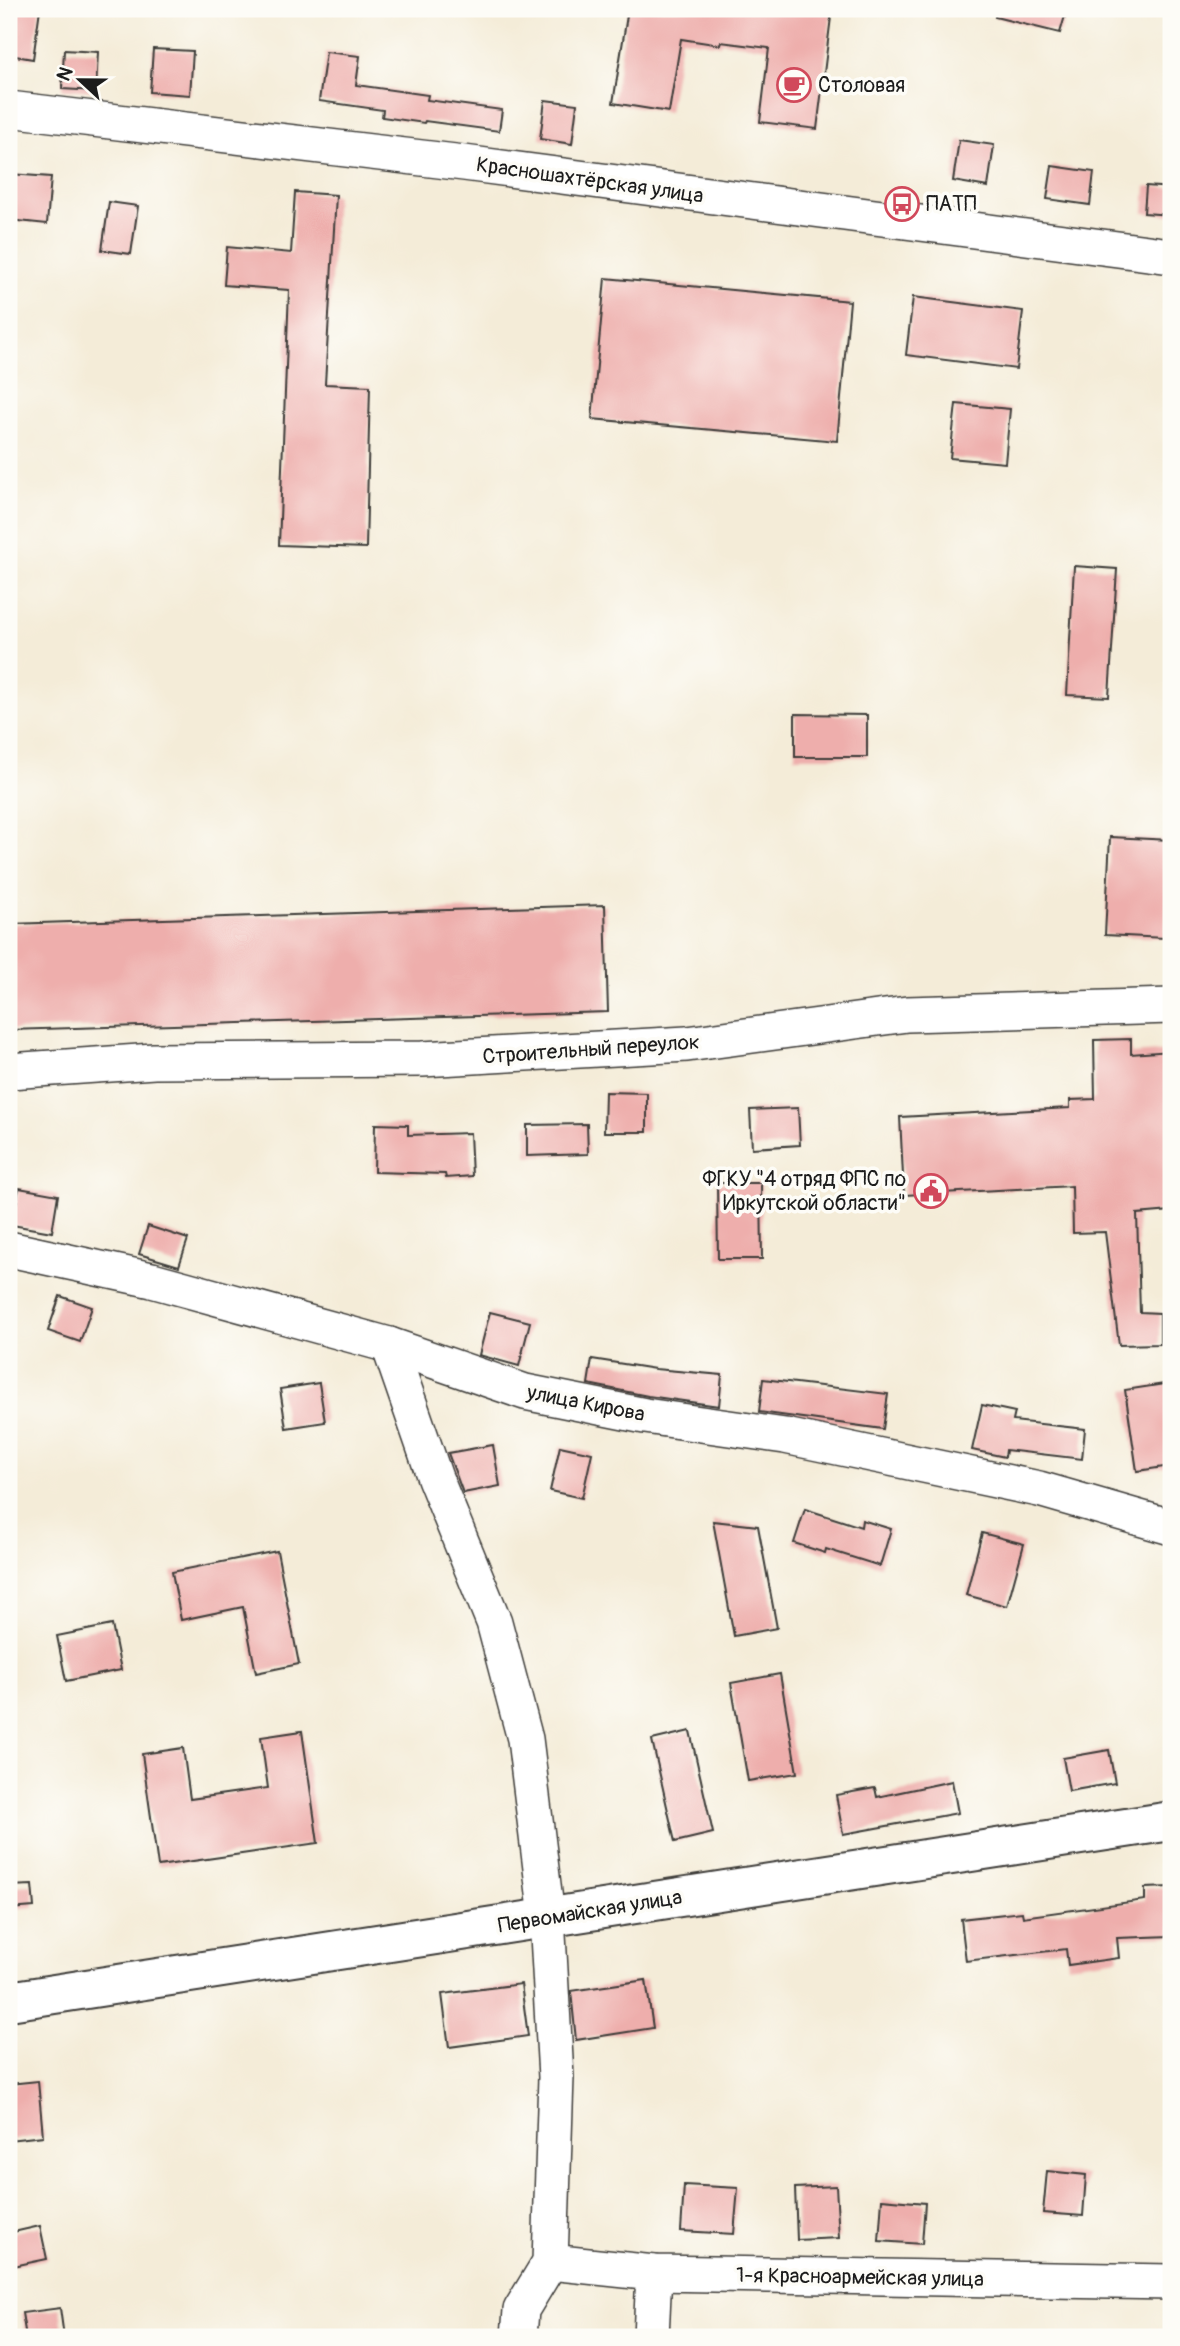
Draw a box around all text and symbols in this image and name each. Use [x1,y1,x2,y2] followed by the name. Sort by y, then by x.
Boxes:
[46,46,116,116] north arrow
[52,63,79,84] text: N
[775,66,813,104] cafe icon: Столовая
[818,72,905,99] place label: Столовая
[475,151,705,210] street label: Красношахтёрская улица
[883,185,921,223] bus stop icon: ПАТП
[926,191,976,218] place label: ПАТП
[482,1028,701,1071] street label: Строительный переулок
[702,1166,906,1217] place label: ФГКУ "4 отряд ФПС по Иркутской области"
[912,1172,950,1210] public building icon: ФГКУ "4 отряд ФПС по Иркутской области"
[524,1379,647,1428] street label: улица Кирова
[496,1884,684,1939] street label: Первомайская улица
[736,2262,984,2293] street label: 1-я Красноармейская улица

